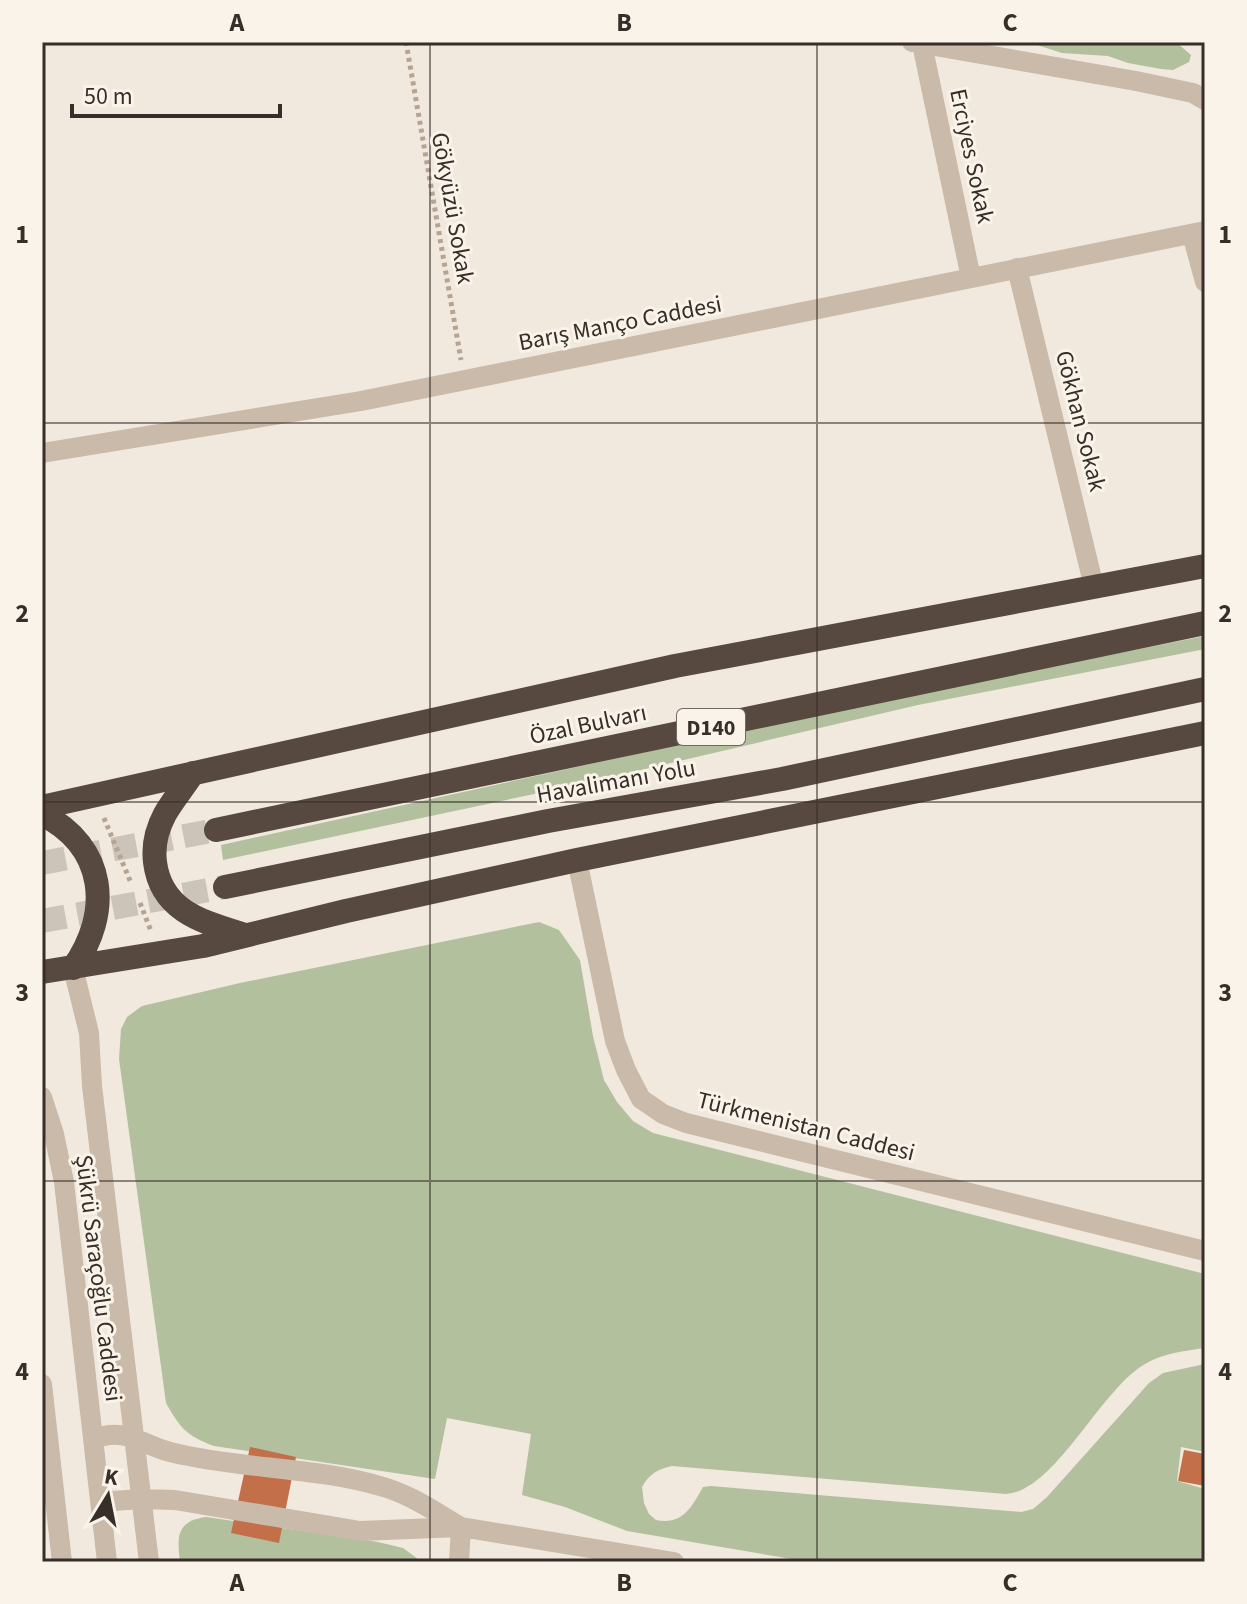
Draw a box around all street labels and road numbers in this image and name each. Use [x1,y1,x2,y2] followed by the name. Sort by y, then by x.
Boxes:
[940,86,1003,227] street label: Erciyes Sokak
[422,130,483,287] street label: Gökyüzü Sokak
[515,287,725,360] street label: Barış Manço Caddesi
[1046,347,1115,495] street label: Gökhan Sokak
[526,695,650,754] street label: Özal Bulvarı
[677,709,745,745] road number: D140
[534,750,698,813] street label: Havalimanı Yolu
[693,1082,918,1170] street label: Türkmenistan Caddesi
[66,1153,131,1404] street label: Şükrü Saraçoğlu Caddesi

